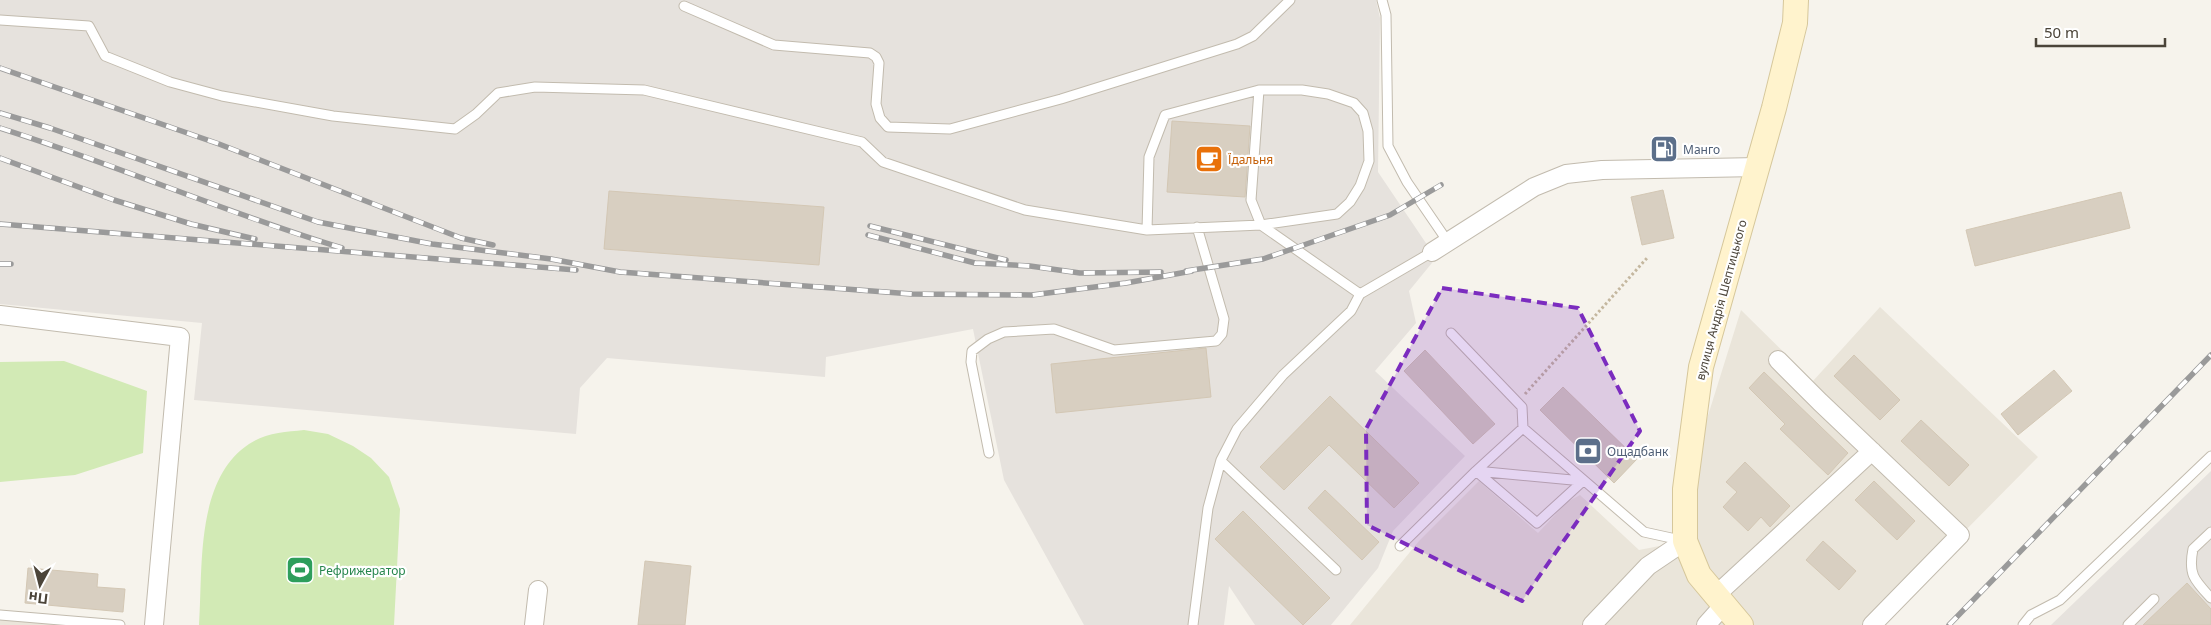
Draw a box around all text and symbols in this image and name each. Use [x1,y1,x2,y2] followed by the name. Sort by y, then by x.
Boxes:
[2036,15,2165,47] scale bar
[2044,22,2079,42] text: 50 m
[1649,134,1679,164] fuel station icon: Манго
[1683,141,1720,158] place label: Манго
[1194,144,1224,174] cafe icon: Їдальня
[1228,151,1273,168] place label: Їдальня
[1691,218,1751,382] street label: вулиця Андрія Шептицького
[1573,436,1603,466] bank icon: Ощадбанк
[1607,443,1669,460] place label: Ощадбанк
[285,555,315,585] sports icon: Рефрижератор
[15,560,65,610] north arrow
[319,562,406,579] place label: Рефрижератор
[27,588,49,609] text: Пн

